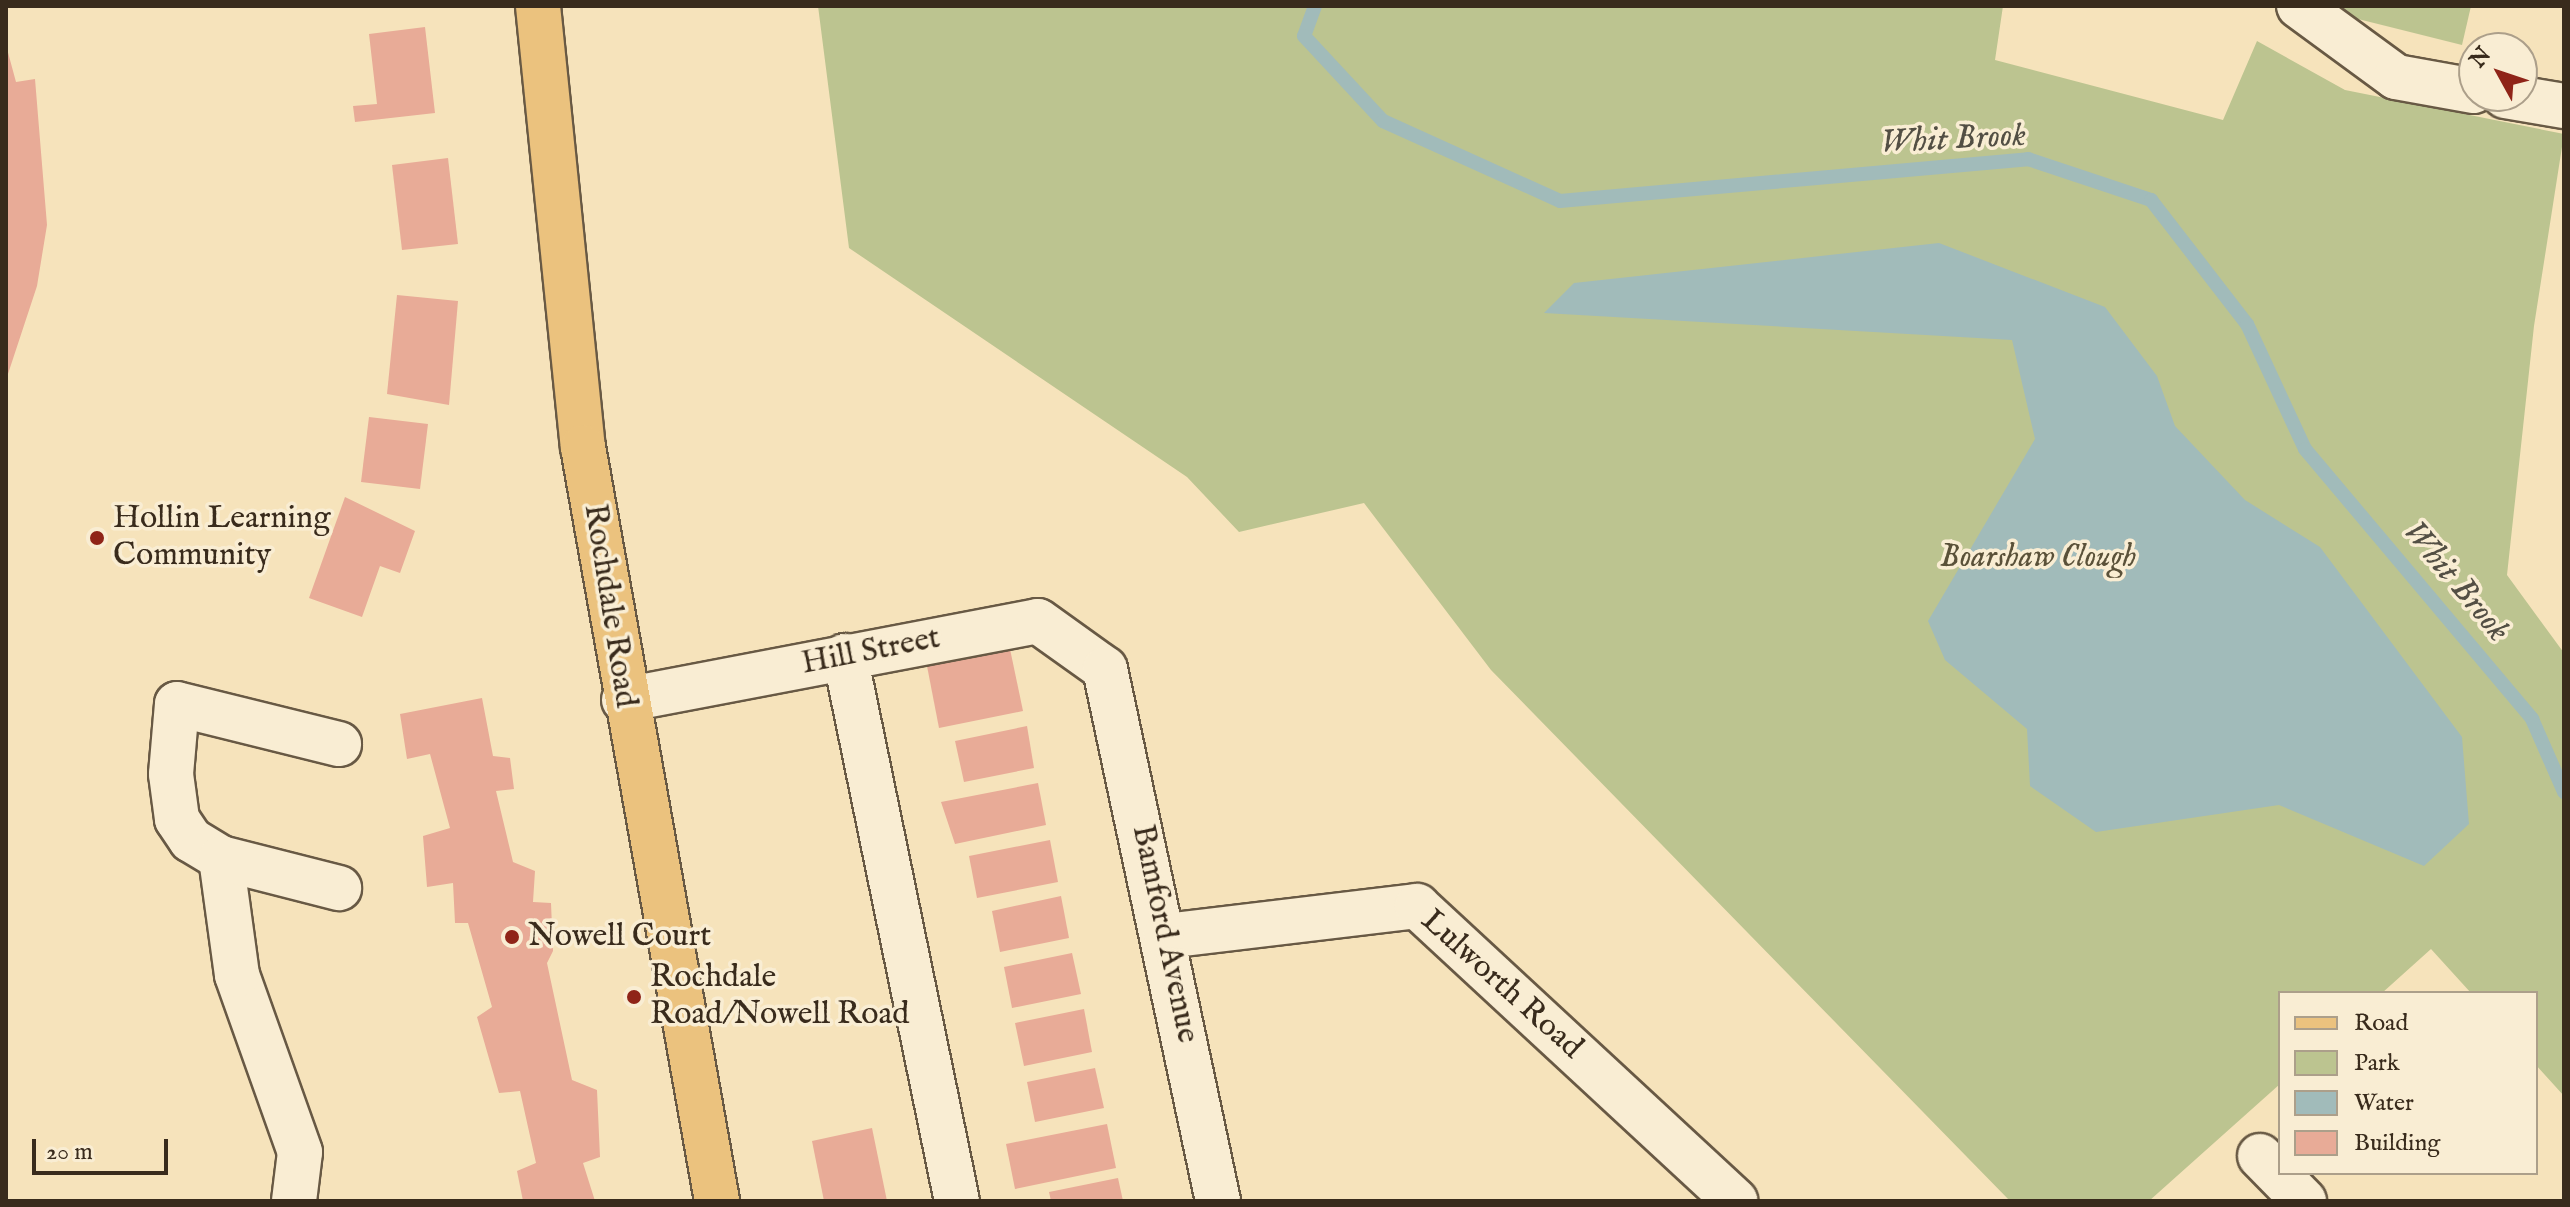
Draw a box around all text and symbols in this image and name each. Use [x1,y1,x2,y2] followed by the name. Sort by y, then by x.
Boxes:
[2458,32,2538,112] north arrow
[2464,42,2498,74] text: N
[1879,115,2027,163] water label: Whit Brook
[113,501,331,576] place label: Hollin Learning Community
[574,501,644,711] street label: Rochdale Road
[2394,512,2518,650] water label: Whit Brook
[88,529,106,547] marker: Hollin Learning Community
[1940,539,2136,577] park label: Boarshaw Clough
[799,620,943,684] street label: Hill Street
[1122,821,1206,1047] street label: Bamford Avenue
[1412,902,1590,1068] street label: Lulworth Road
[528,918,711,956] place label: Nowell Court
[503,928,521,946] marker: Nowell Court
[650,960,909,1035] place label: Rochdale Road/Nowell Road
[625,988,643,1006] marker: Rochdale Road/Nowell Road
[2278,991,2538,1175] legend
[2354,1008,2408,1039] text: Road
[2354,1048,2400,1079] text: Park
[2354,1088,2414,1119] text: Water
[36,1123,172,1173] scale bar
[2354,1128,2440,1159] text: Building
[46,1137,93,1168] text: 20 m

